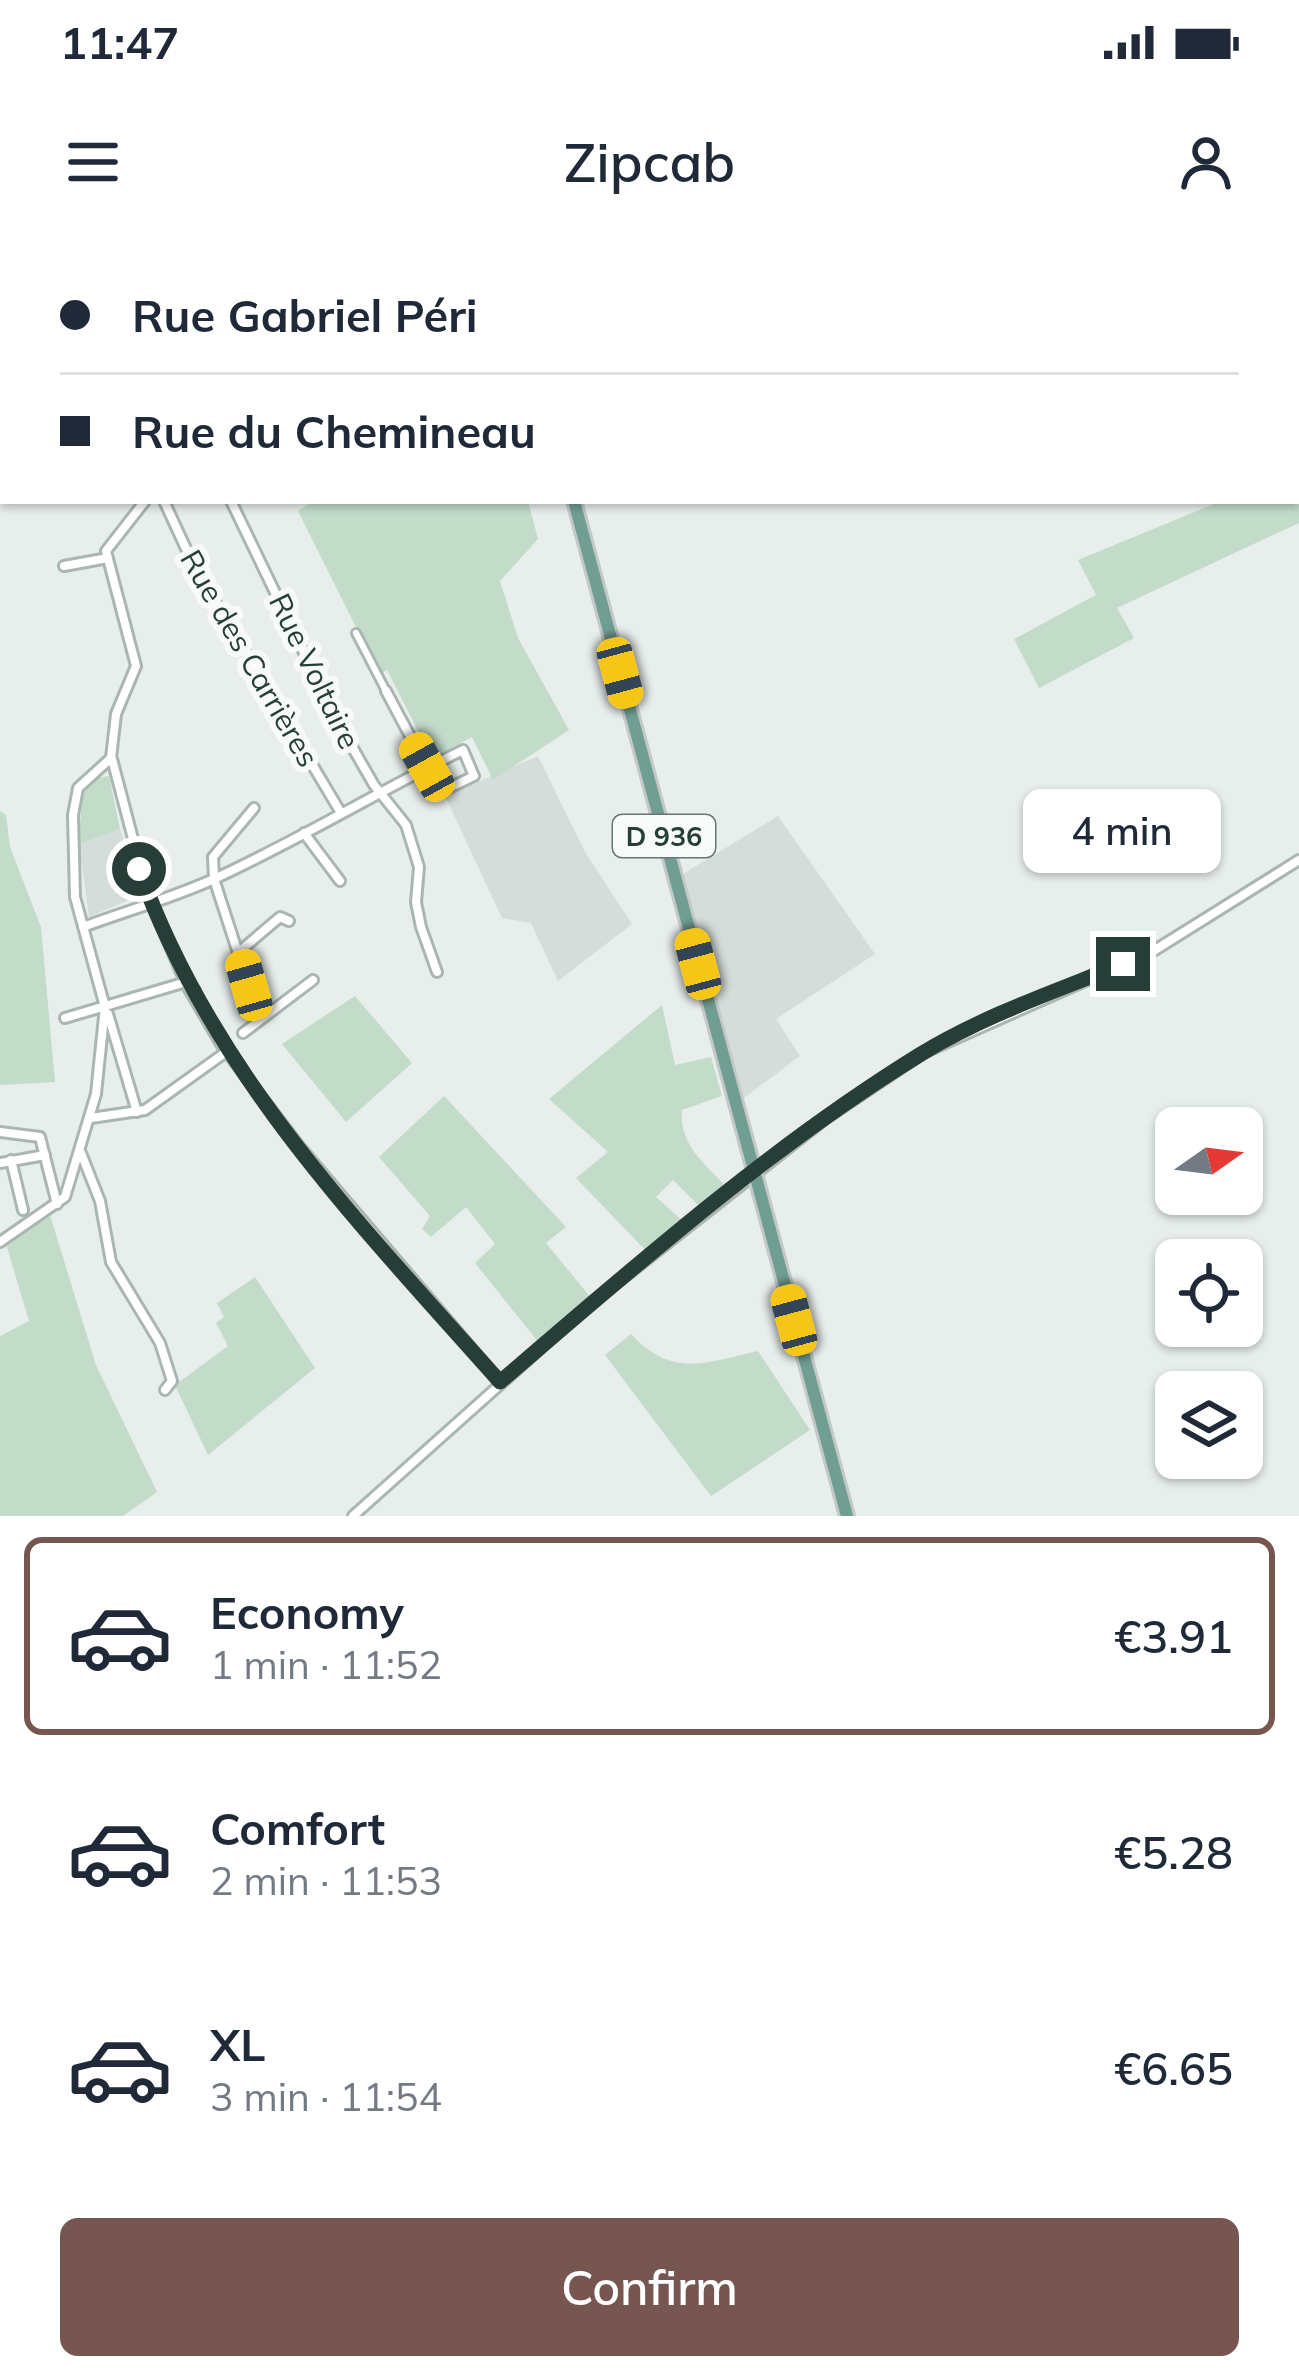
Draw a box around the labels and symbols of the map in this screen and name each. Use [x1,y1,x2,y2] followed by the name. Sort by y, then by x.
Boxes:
[172,543,328,773] street label: Rue des Carrières
[261,587,369,755] street label: Rue Voltaire
[593,634,647,712] car
[394,727,460,807] car
[1024,790,1222,874] callout: 4 min
[613,815,715,857] road number: D 936
[112,842,166,896] route start
[671,925,725,1003] car
[1096,937,1150,991] route end
[222,945,276,1025] car
[1155,1107,1263,1215] north arrow
[767,1281,821,1359] car

